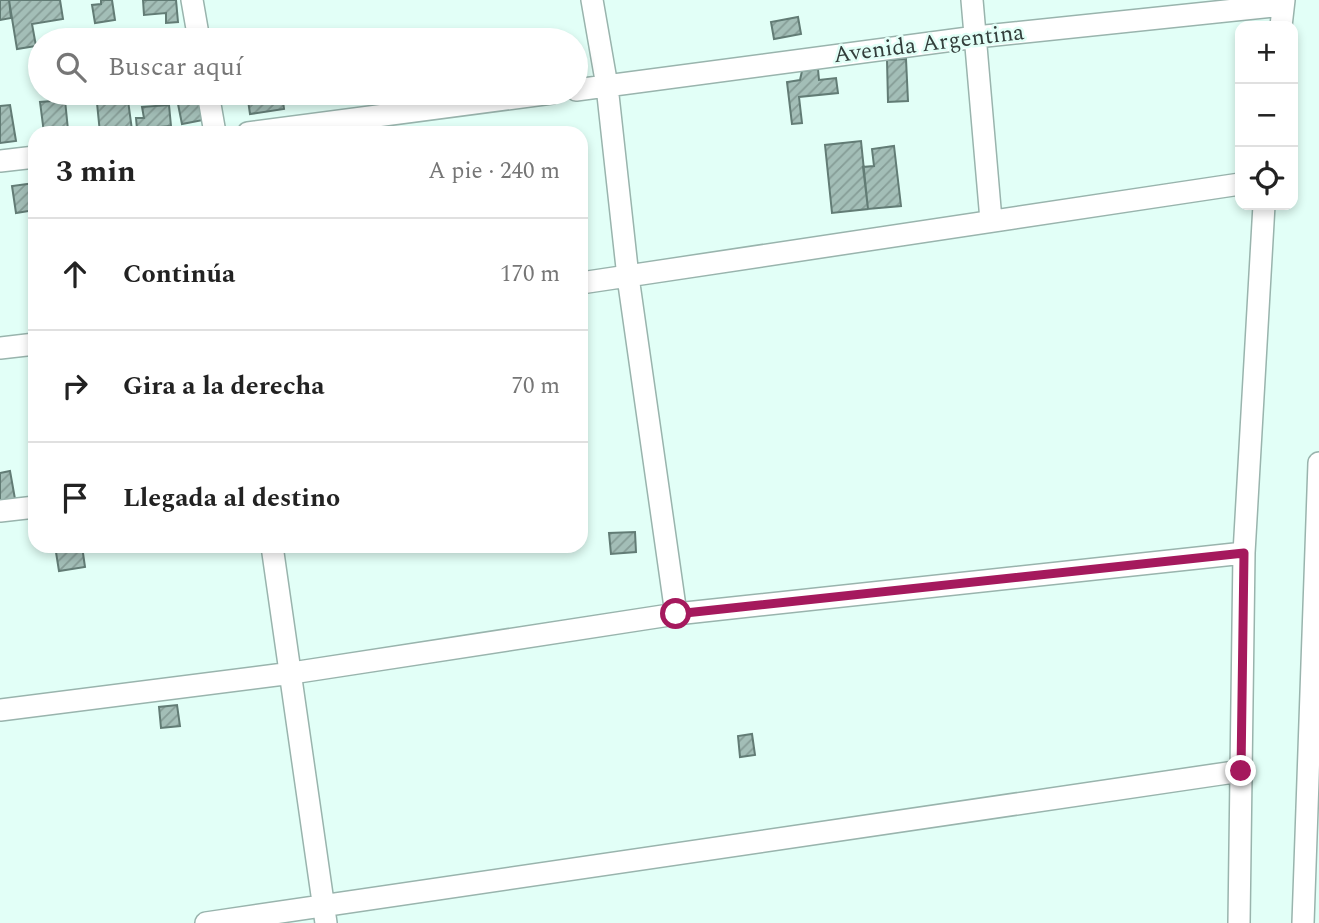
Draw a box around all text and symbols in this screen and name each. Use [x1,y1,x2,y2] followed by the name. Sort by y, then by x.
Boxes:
[832,15,1026,73] street label: Avenida Argentina
[1235,21,1298,210] map controls
[1235,21,1298,84] button: +
[28,28,588,105] search box
[108,47,243,87] text: Buscar aquí
[52,48,90,86] icon: search
[1235,84,1298,147] button: −
[1235,147,1298,210] button: locate
[56,149,136,195] text: 3 min
[428,154,560,189] text: A pie · 240 m
[123,254,235,294] text: Continúa
[56,255,94,293] icon: ahead
[500,257,560,292] text: 170 m
[123,366,325,406] text: Gira a la derecha
[56,367,94,405] icon: right
[511,369,560,404] text: 70 m
[123,478,340,518] text: Llegada al destino
[56,479,94,517] icon: arrive
[660,598,691,629] route start
[1225,755,1256,786] route end

